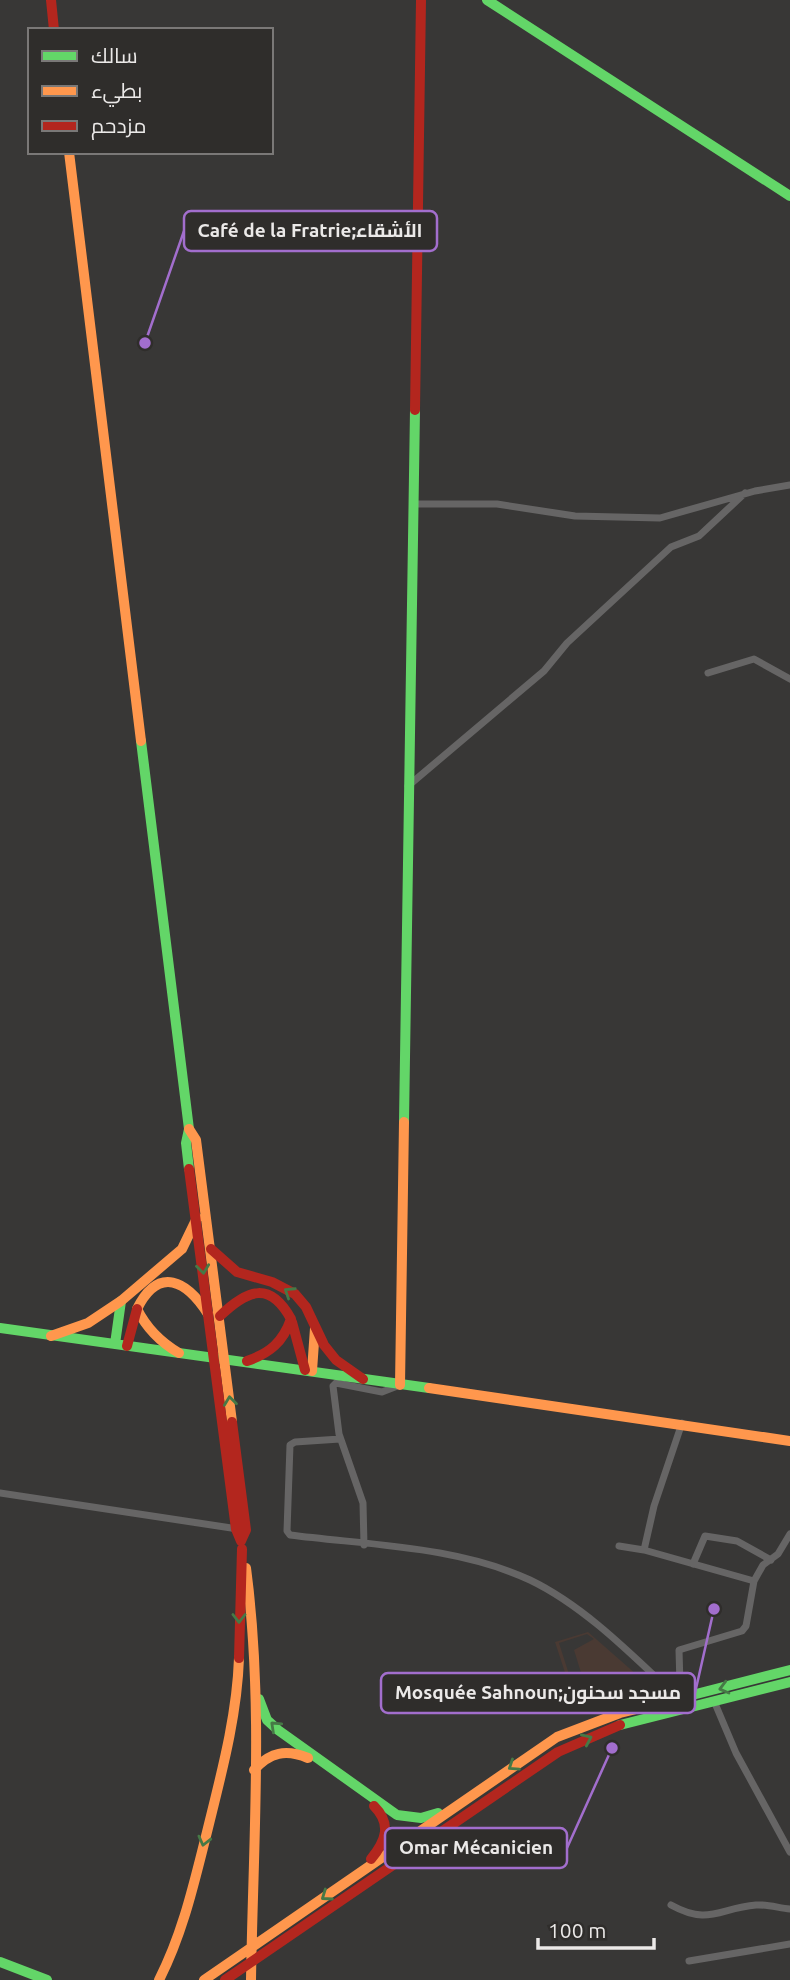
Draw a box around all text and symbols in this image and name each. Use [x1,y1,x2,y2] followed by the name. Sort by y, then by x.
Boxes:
[28,28,273,154] legend
[91,43,138,67] text: سالك
[91,78,142,107] text: بطيء
[91,113,146,140] text: مزدحم
[184,211,437,251] callout: Café de la Fratrie;الأشقاء
[198,219,422,241] text: Café de la Fratrie;الأشقاء
[196,1264,211,1275] one-way arrow
[284,1288,297,1301] one-way arrow
[223,1395,238,1407] one-way arrow
[231,1613,247,1623] one-way arrow
[381,1673,695,1713] callout: Mosquée Sahnoun;مسجد سحنون
[718,1680,730,1694] one-way arrow
[395,1681,681,1704] text: Mosquée Sahnoun;مسجد سحنون
[270,1722,283,1734] one-way arrow
[580,1733,592,1747] one-way arrow
[508,1758,521,1770] one-way arrow
[385,1828,567,1868] callout: Omar Mécanicien
[198,1835,212,1847] one-way arrow
[399,1836,553,1858] text: Omar Mécanicien
[321,1888,334,1900] one-way arrow
[538,1906,654,1950] scale bar
[548,1918,606,1942] text: 100 m

